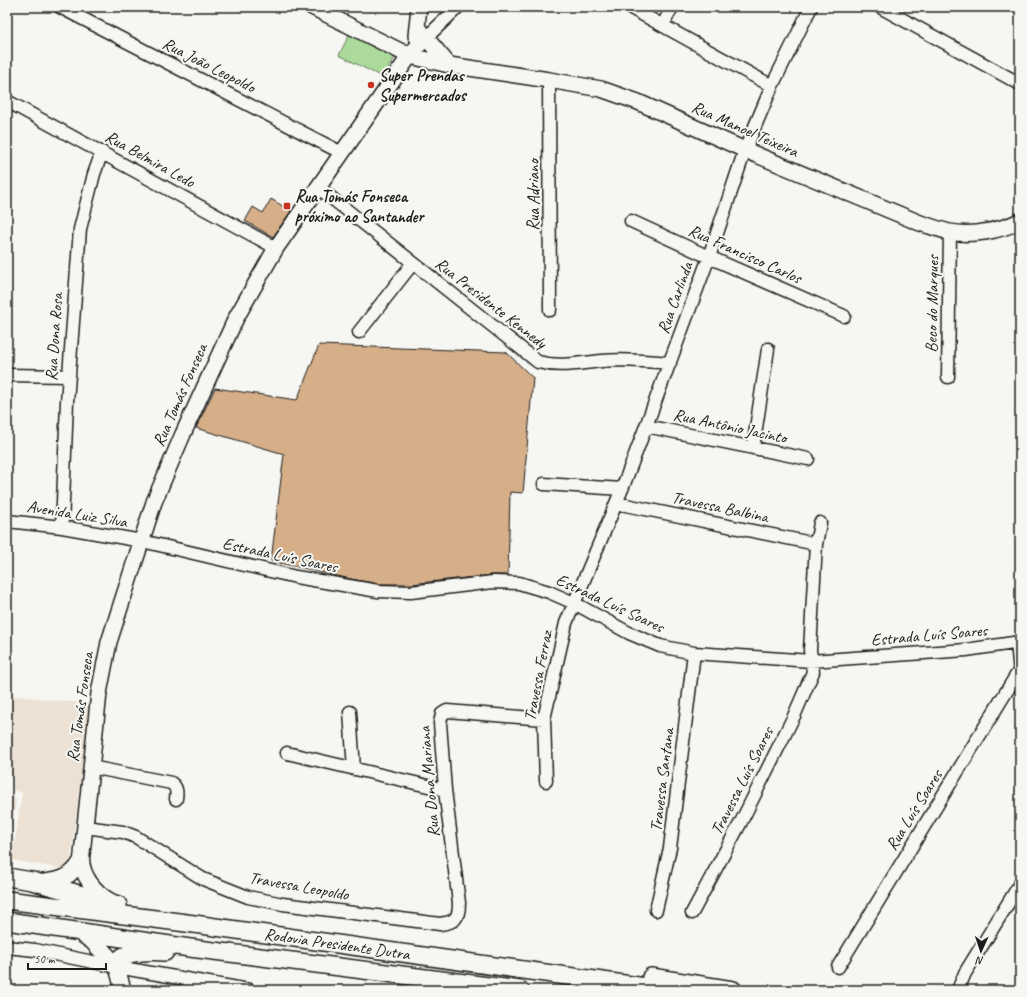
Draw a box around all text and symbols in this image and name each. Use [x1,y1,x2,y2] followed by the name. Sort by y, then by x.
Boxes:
[159,33,261,98] street label: Rua João Leopoldo
[379,65,468,106] place label: Super Prendas Supermercados
[366,80,376,90] marker: Super Prendas Supermercados
[688,96,803,163] street label: Rua Manoel Teixeira
[102,126,199,193] street label: Rua Belmira Ledo
[523,157,544,231] street label: Rua Adriano
[295,186,425,227] place label: Rua Tomás Fonseca próximo ao Santander
[282,201,292,211] marker: Rua Tomás Fonseca próximo ao Santander
[685,220,806,289] street label: Rua Francisco Carlos
[431,253,552,354] street label: Rua Presidente Kennedy
[921,254,943,353] street label: Beco do Marques
[652,258,698,337] street label: Rua Carlinda
[40,290,68,382] street label: Rua Dona Rosa
[148,338,213,450] street label: Rua Tomás Fonseca
[672,404,790,449] street label: Rua Antônio Jacinto
[670,487,772,528] street label: Travessa Balbina
[25,496,130,533] street label: Avenida Luiz Silva
[221,533,341,578] street label: Estrada Luís Soares
[553,569,669,638] street label: Estrada Luís Soares
[870,619,990,651] street label: Estrada Luís Soares
[519,628,557,723] street label: Travessa Ferraz
[62,649,98,763] street label: Rua Tomás Fonseca
[706,722,779,838] street label: Travessa Luís Soares
[414,725,444,838] street label: Rua Dona Mariana
[645,725,679,833] street label: Travessa Santana
[881,764,948,854] street label: Rua Luís Soares
[248,867,351,905] street label: Travessa Leopoldo
[263,923,413,965] street label: Rodovia Presidente Dutra
[961,931,1001,971] north arrow
[28,945,106,971] scale bar
[34,951,56,967] text: 50 m
[975,954,984,968] text: N

